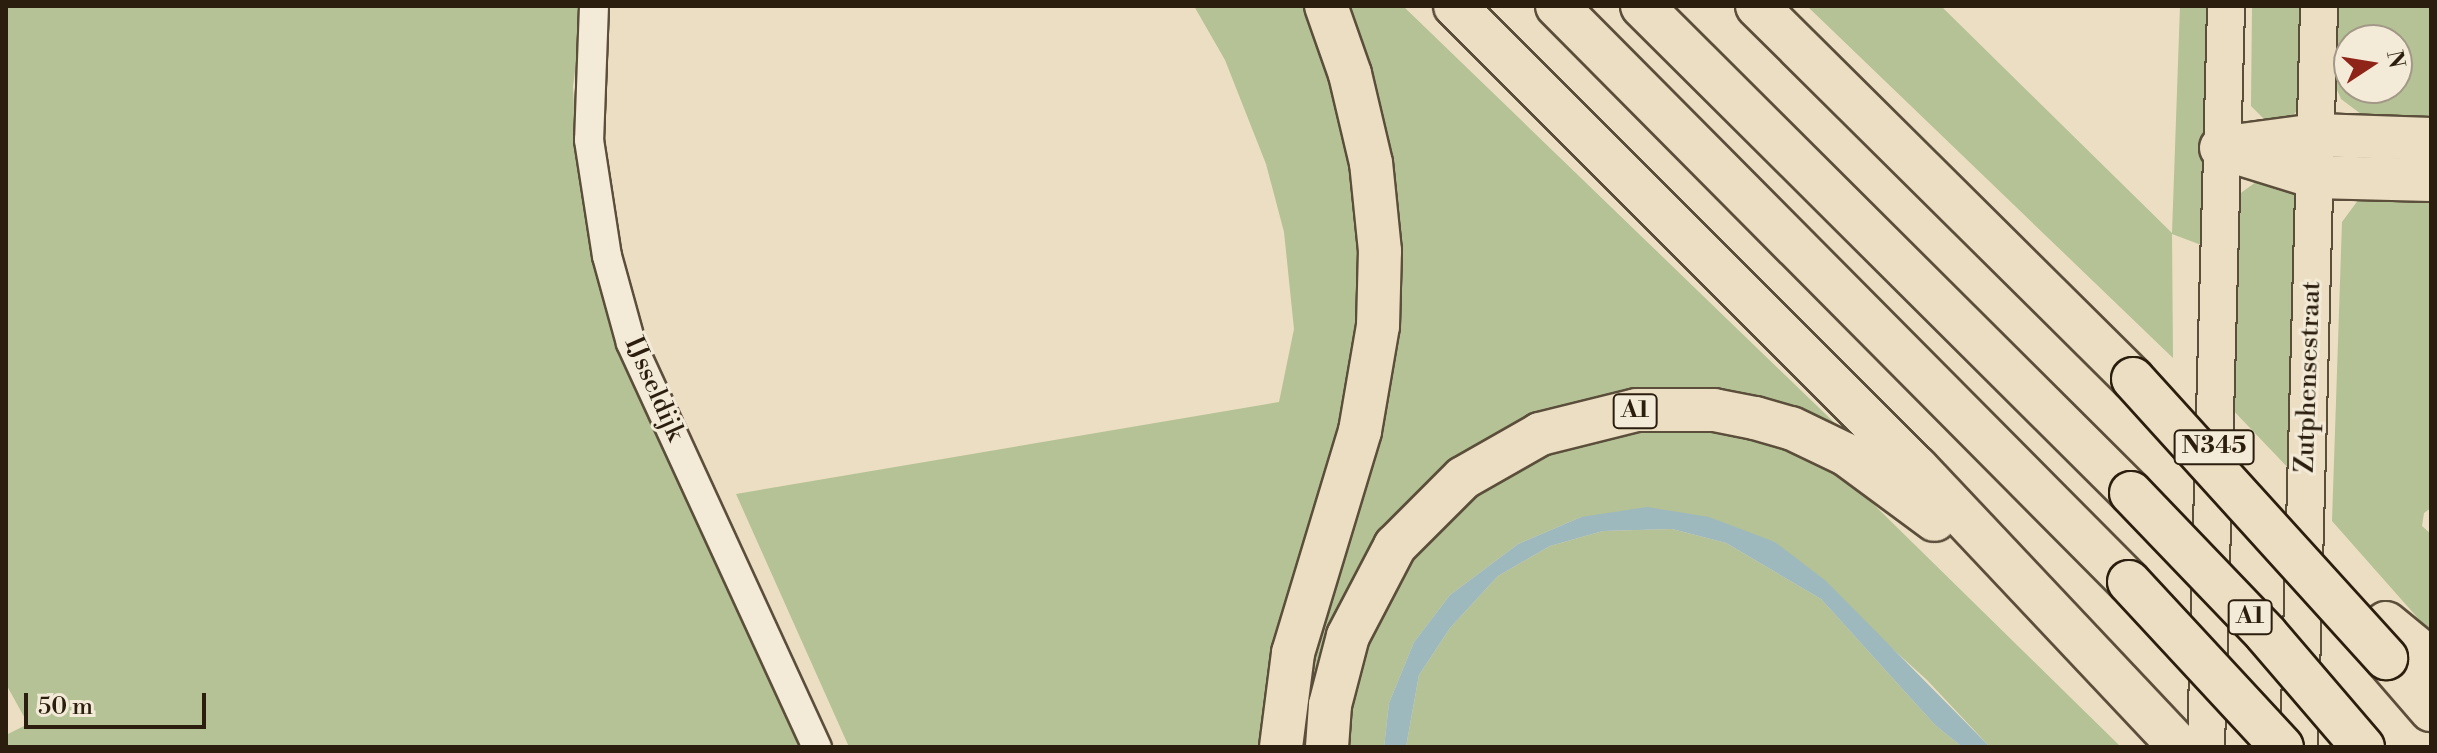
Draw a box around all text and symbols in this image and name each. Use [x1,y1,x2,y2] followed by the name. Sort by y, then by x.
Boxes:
[2333,24,2413,104] north arrow
[2380,48,2410,71] text: N
[2290,280,2328,474] street label: Zutphensestraat
[617,332,691,446] street label: IJsseldijk
[1611,391,1659,431] road number: A1
[2172,427,2256,467] road number: N345
[2226,597,2274,637] road number: A1
[28,677,210,727] scale bar
[38,692,93,722] text: 50 m

